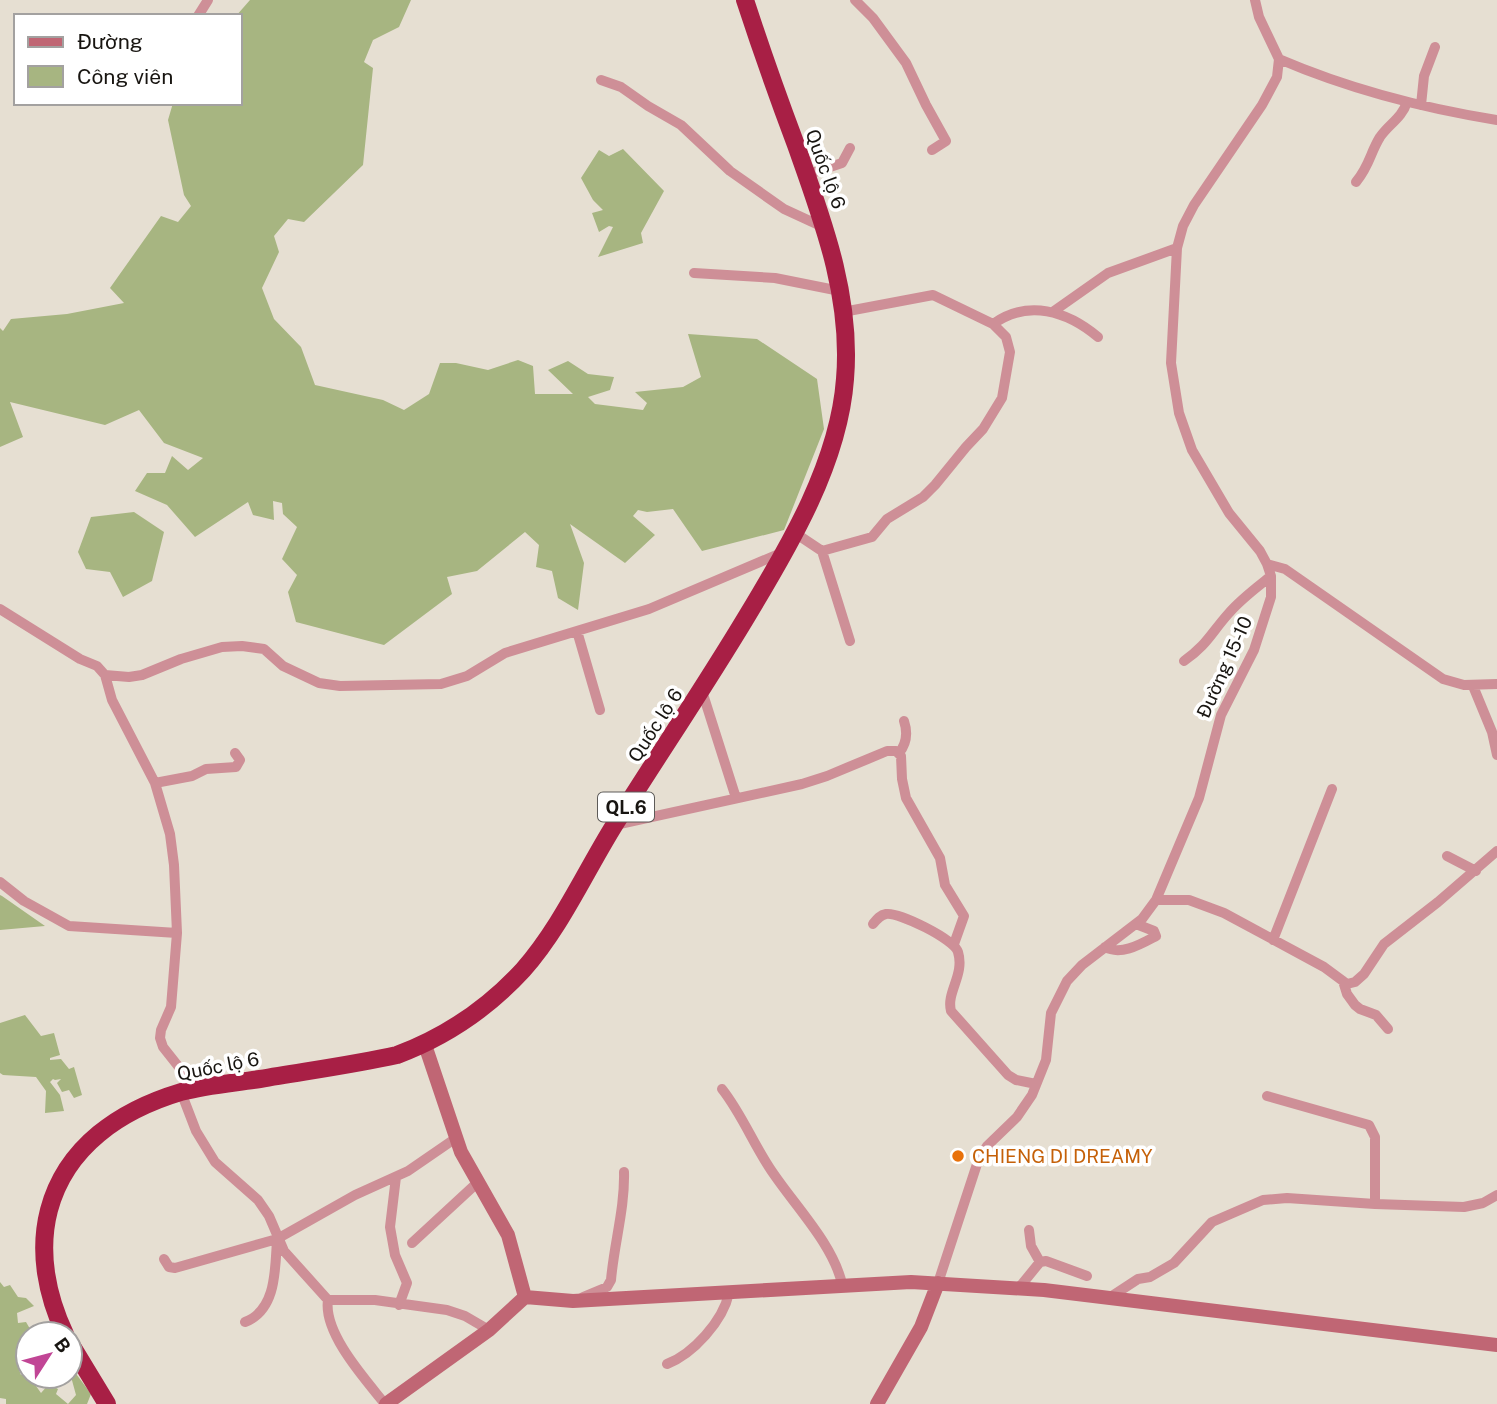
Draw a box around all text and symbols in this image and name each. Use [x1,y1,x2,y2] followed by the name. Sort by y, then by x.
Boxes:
[14,14,242,105] legend
[77,29,143,54] text: Đường
[77,64,173,89] text: Công viên
[801,126,851,212] street label: Quốc lộ 6
[1192,613,1256,721] street label: Đường 15-10
[623,684,687,766] street label: Quốc lộ 6
[598,792,654,822] road number: QL.6
[175,1047,261,1085] street label: Quốc lộ 6
[972,1145,1153,1167] place label: CHIENG DI DREAMY
[950,1148,966,1164] marker: CHIENG DI DREAMY
[14,1320,84,1390] north arrow
[50,1333,75,1357] text: B

